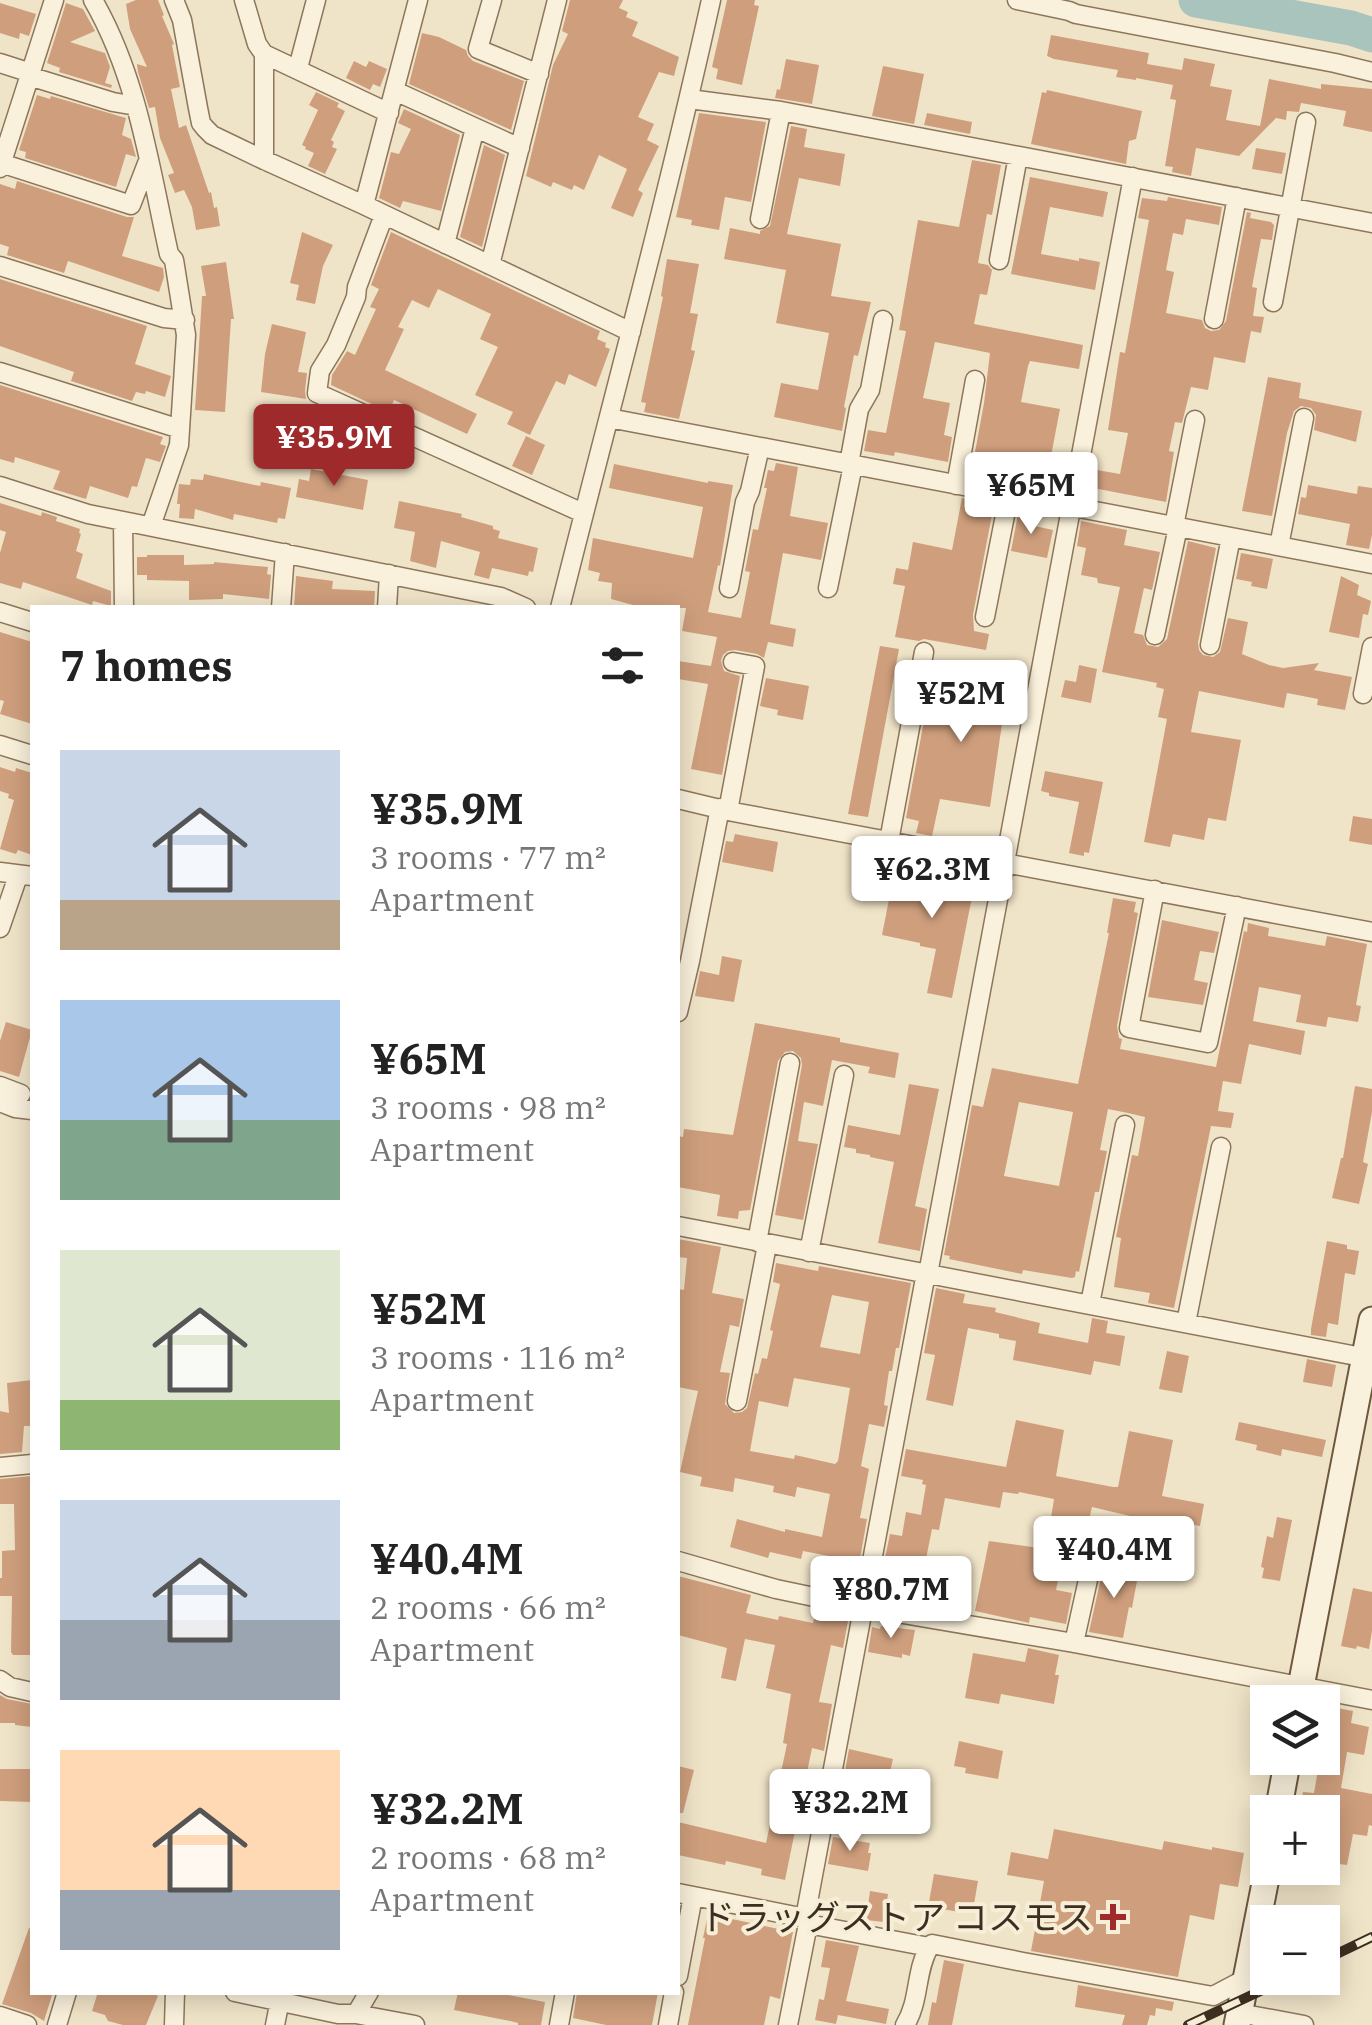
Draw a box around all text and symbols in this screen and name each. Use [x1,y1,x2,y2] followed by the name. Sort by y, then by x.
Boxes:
[253,404,415,489] pin: ¥35.9M
[275,415,393,457] text: ¥35.9M
[972,452,1090,537] pin: ¥65M
[987,463,1075,505] text: ¥65M
[60,638,233,693] text: 7 homes
[595,638,650,693] icon: filters
[902,660,1020,745] pin: ¥52M
[917,671,1005,713] text: ¥52M
[370,781,524,836] text: ¥35.9M
[140,790,260,910] icon: home
[370,836,606,878] text: 3 rooms · 77 m²
[851,836,1013,921] pin: ¥62.3M
[873,847,991,889] text: ¥62.3M
[370,878,534,920] text: Apartment
[370,1031,487,1086] text: ¥65M
[140,1040,260,1160] icon: home
[370,1086,606,1128] text: 3 rooms · 98 m²
[370,1128,534,1170] text: Apartment
[370,1281,487,1336] text: ¥52M
[140,1290,260,1410] icon: home
[370,1336,625,1378] text: 3 rooms · 116 m²
[370,1378,534,1420] text: Apartment
[1033,1516,1195,1601] pin: ¥40.4M
[1055,1527,1173,1569] text: ¥40.4M
[370,1531,524,1586] text: ¥40.4M
[140,1540,260,1660] icon: home
[810,1556,972,1641] pin: ¥80.7M
[832,1567,950,1609] text: ¥80.7M
[370,1586,606,1628] text: 2 rooms · 66 m²
[370,1628,534,1670] text: Apartment
[1250,1685,1340,1995] map controls
[1250,1685,1340,1775] button: layers
[769,1769,931,1854] pin: ¥32.2M
[791,1780,909,1822] text: ¥32.2M
[370,1781,524,1836] text: ¥32.2M
[140,1790,260,1910] icon: home
[1250,1795,1340,1885] button: +
[370,1836,606,1878] text: 2 rooms · 68 m²
[370,1878,534,1920] text: Apartment
[700,1894,1093,1940] place label: ドラッグストア コスモス
[1250,1905,1340,1995] button: −
[1102,1906,1124,1928] marker: ドラッグストア コスモス

